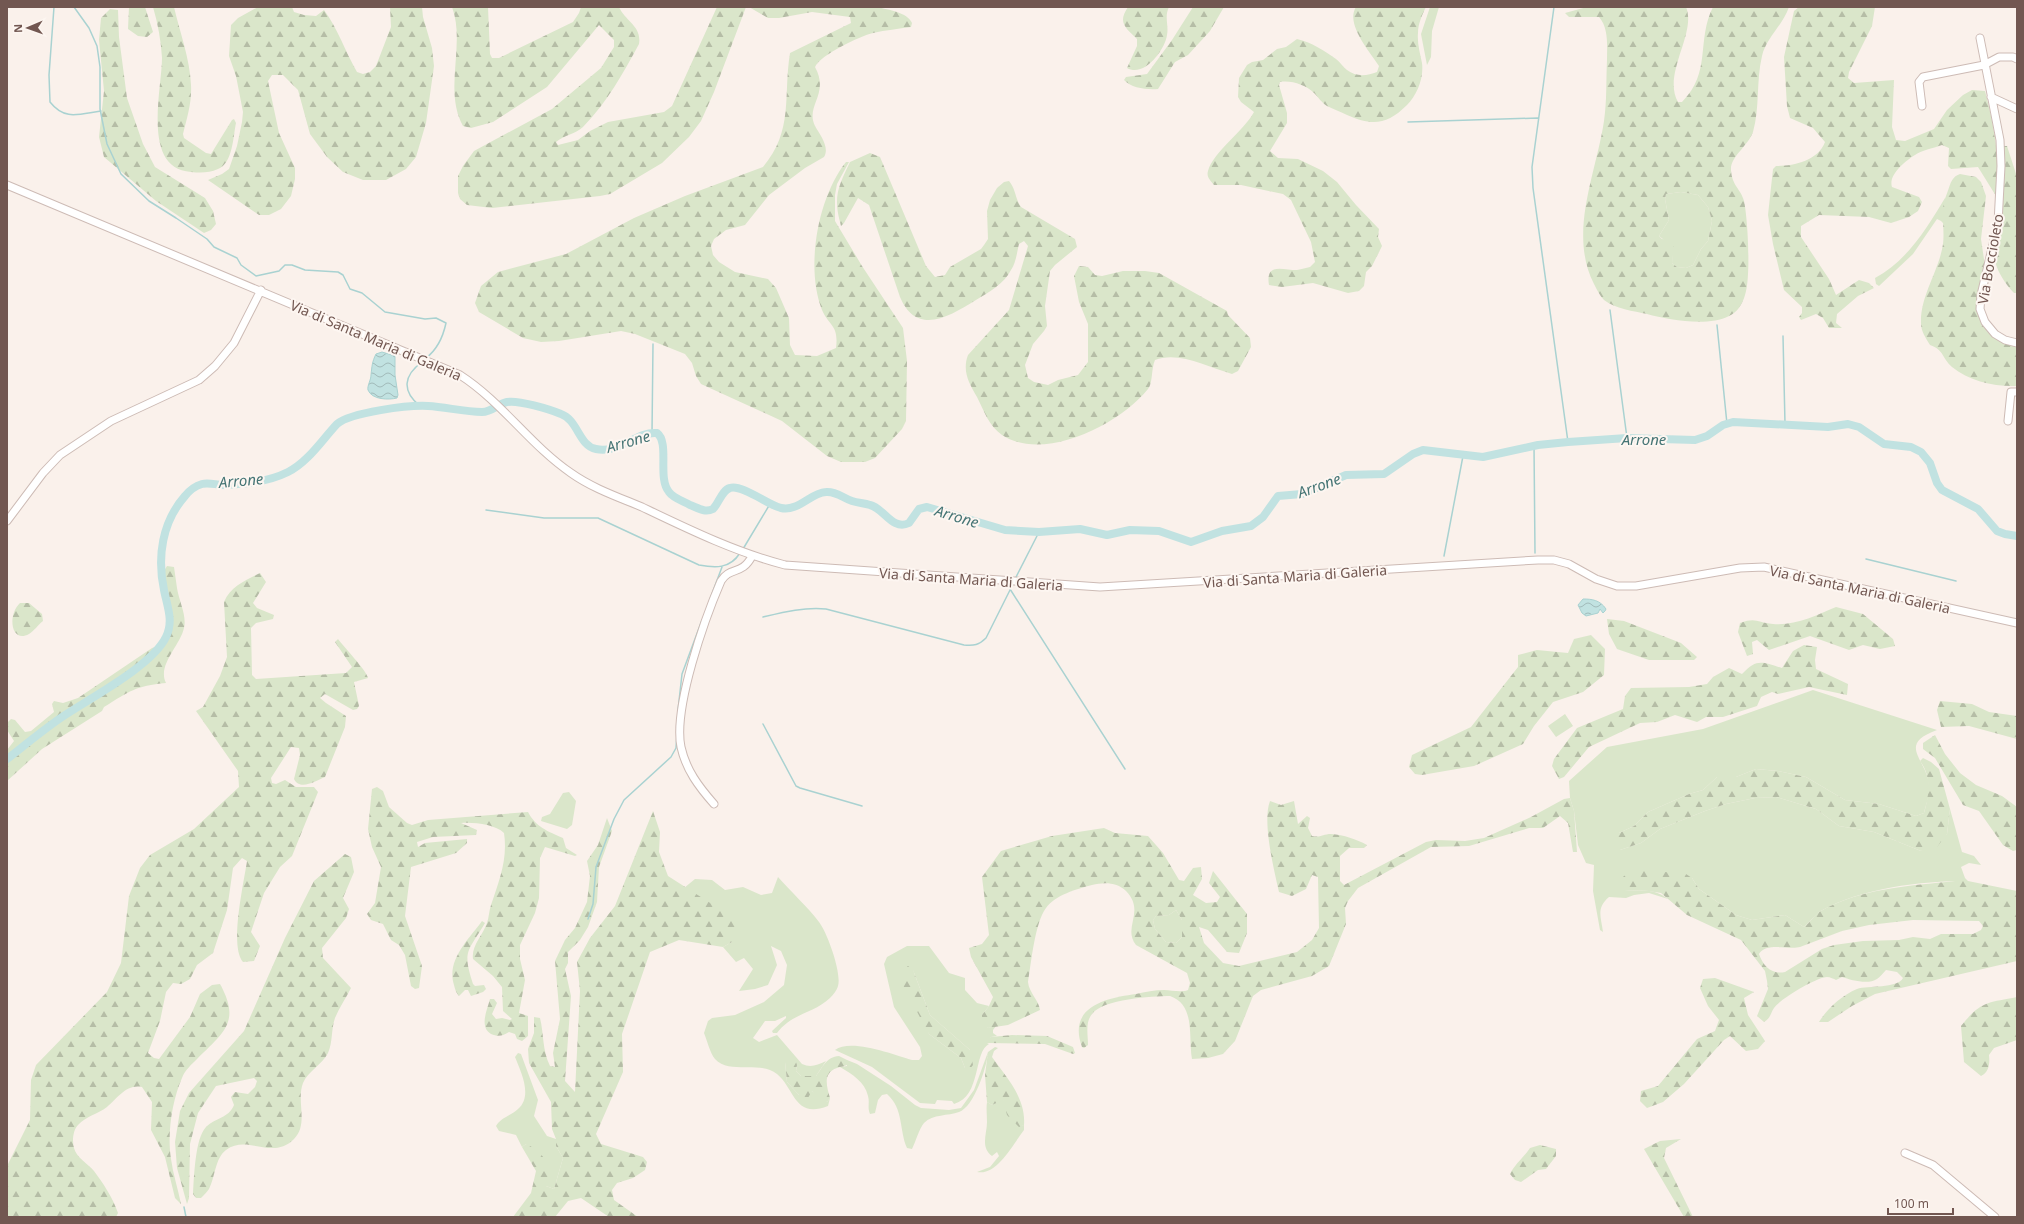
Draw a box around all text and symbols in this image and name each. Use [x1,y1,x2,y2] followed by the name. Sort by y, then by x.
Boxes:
[8,8,48,48] north arrow
[10,24,25,33] text: N
[1973,212,2007,306] street label: Via Boccioleto
[288,295,464,385] street label: Via di Santa Maria di Galeria
[603,425,653,457] water label: Arrone
[1621,429,1667,449] water label: Arrone
[217,468,265,492] water label: Arrone
[1294,468,1344,502] water label: Arrone
[932,500,982,532] water label: Arrone
[1202,560,1388,592] street label: Via di Santa Maria di Galeria
[1768,561,1952,617] street label: Via di Santa Maria di Galeria
[878,563,1064,595] street label: Via di Santa Maria di Galeria
[1888,1190,1953,1216] scale bar
[1894,1195,1929,1212] text: 100 m

